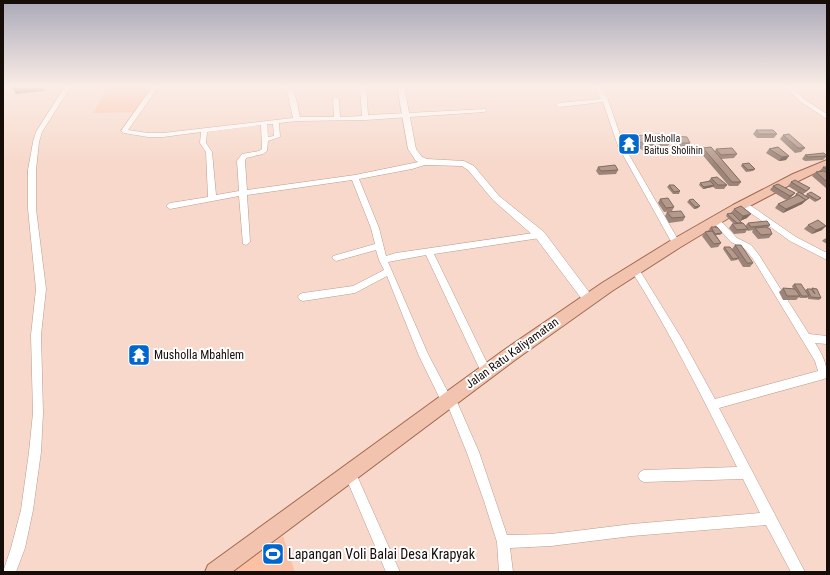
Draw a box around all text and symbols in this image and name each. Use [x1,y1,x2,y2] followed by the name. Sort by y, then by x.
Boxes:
[616,131,642,157] temple icon: Musholla Baitus Sholihin
[644,133,703,156] place label: Musholla Baitus Sholihin
[463,315,561,391] street label: Jalan Ratu Kaliyamatan
[126,342,152,368] temple icon: Musholla Mbahlem
[154,348,244,362] place label: Musholla Mbahlem
[260,541,286,567] sports icon: Lapangan Voli Balai Desa Krapyak
[288,546,476,562] place label: Lapangan Voli Balai Desa Krapyak

